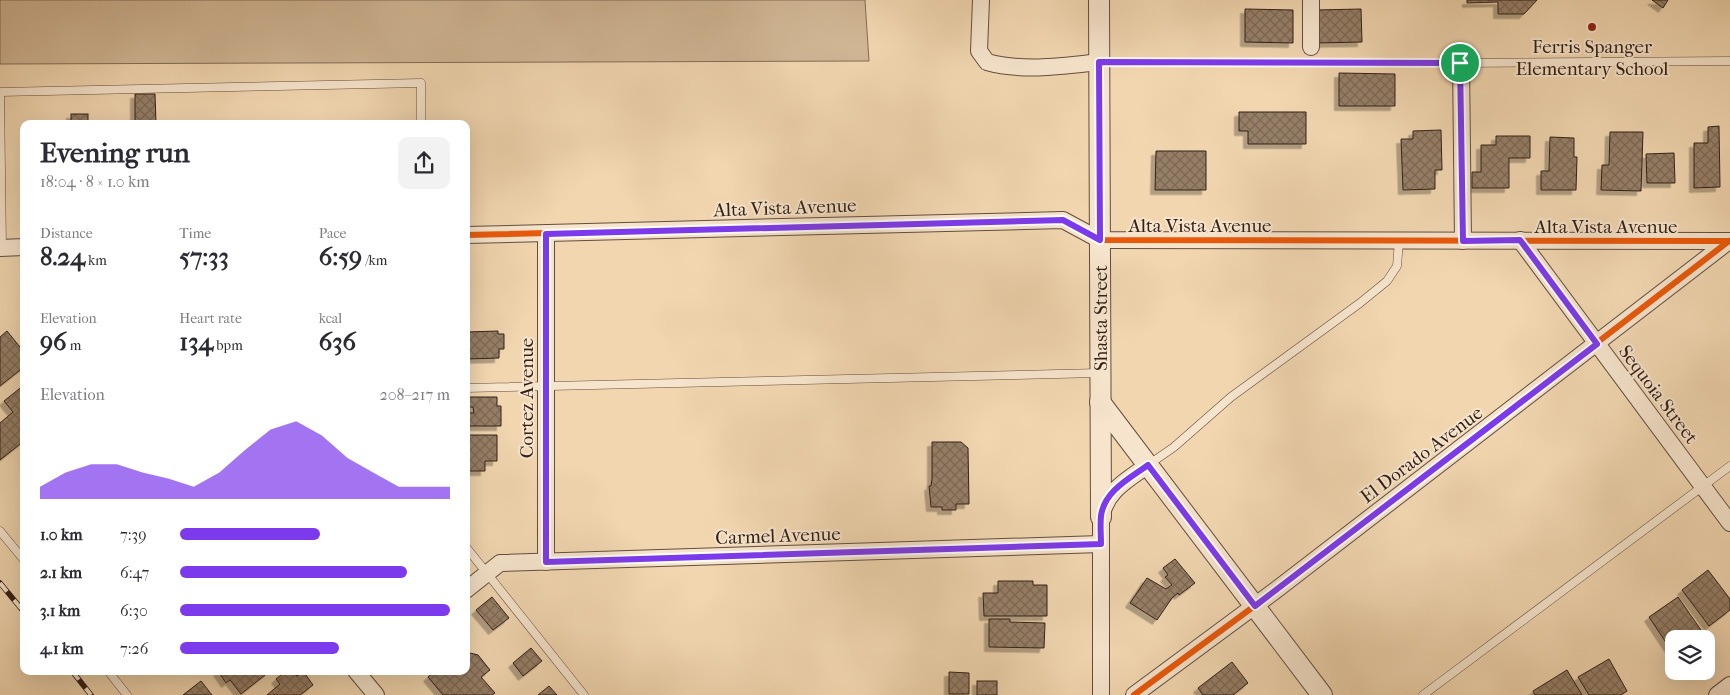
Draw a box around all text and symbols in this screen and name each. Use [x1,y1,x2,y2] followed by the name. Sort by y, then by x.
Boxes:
[1586,21,1598,33] marker: Ferris Spanger Elementary School
[1515,36,1669,80] place label: Ferris Spanger Elementary School
[1439,42,1481,84] pin
[1446,49,1474,77] icon: arrive
[40,136,190,169] text: Evening run
[398,137,450,189] button: share
[40,172,150,191] text: 18:04 · 8 × 1.0 km
[712,195,857,222] street label: Alta Vista Avenue
[1127,215,1272,237] street label: Alta Vista Avenue
[1533,216,1678,238] street label: Alta Vista Avenue
[40,225,93,242] text: Distance
[179,225,211,242] text: Time
[319,225,347,242] text: Pace
[40,242,85,271] text: 8.24
[179,242,229,271] text: 57:33
[319,242,362,271] text: 6:59
[85,252,107,269] text: km
[362,252,387,269] text: /km
[1090,265,1112,371] street label: Shasta Street
[40,310,97,327] text: Elevation
[179,310,242,327] text: Heart rate
[319,310,342,327] text: kcal
[40,327,67,356] text: 96
[179,327,213,356] text: 134
[319,327,356,356] text: 636
[67,337,81,354] text: m
[213,337,243,354] text: bpm
[516,338,538,458] street label: Cortez Avenue
[1614,341,1703,448] street label: Sequoia Street
[40,385,105,404] text: Elevation
[380,385,450,404] text: 208–217 m
[1356,402,1487,508] street label: El Dorado Avenue
[715,523,841,549] street label: Carmel Avenue
[40,525,83,544] text: 1.0 km
[120,525,147,544] text: 7:39
[40,563,82,582] text: 2.1 km
[120,563,149,582] text: 6:47
[40,601,80,620] text: 3.1 km
[120,601,148,620] text: 6:30
[1665,630,1715,680] map controls
[1665,630,1715,680] button: layers
[40,639,84,658] text: 4.1 km
[120,639,148,658] text: 7:26

